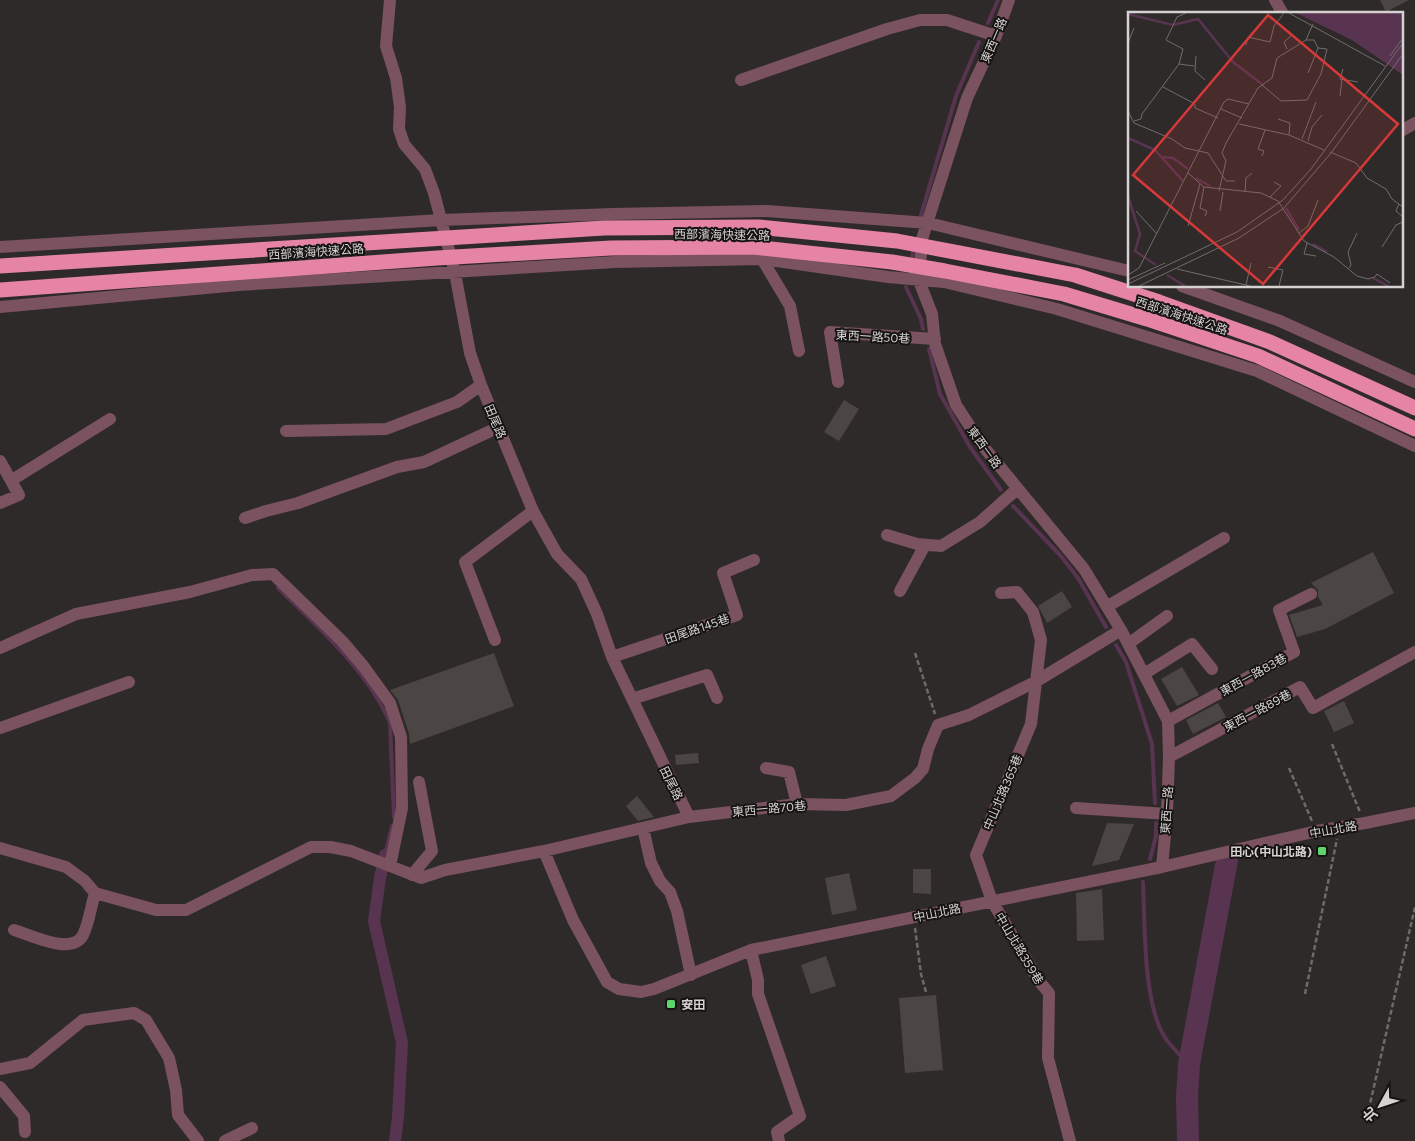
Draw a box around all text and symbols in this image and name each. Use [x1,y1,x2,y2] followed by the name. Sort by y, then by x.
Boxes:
[1128,12,1402,288] inset map
[977,15,1009,65] street label: 東西一路
[674,226,770,242] street label: 西部濱海快速公路
[268,241,364,261] street label: 西部濱海快速公路
[1134,294,1230,336] street label: 西部濱海快速公路
[835,327,911,345] street label: 東西一路50巷
[483,402,509,440] street label: 田尾路
[965,423,1005,471] street label: 東西一路
[663,610,731,646] street label: 田尾路145巷
[1217,650,1289,698] street label: 東西一路83巷
[1221,686,1293,734] street label: 東西一路89巷
[980,752,1024,832] street label: 中山北路365巷
[658,764,686,802] street label: 田尾路
[1157,786,1175,834] street label: 東西一路
[731,798,807,818] street label: 東西一路70巷
[1308,818,1358,840] street label: 中山北路
[1230,844,1312,858] place label: 田心(中山北路)
[1316,845,1328,857] marker: 田心(中山北路)
[912,900,962,924] street label: 中山北路
[993,910,1047,986] street label: 中山北路359巷
[681,997,705,1011] place label: 安田
[665,998,677,1010] marker: 安田
[1355,1081,1405,1131] north arrow
[1359,1104,1381,1126] text: 北

